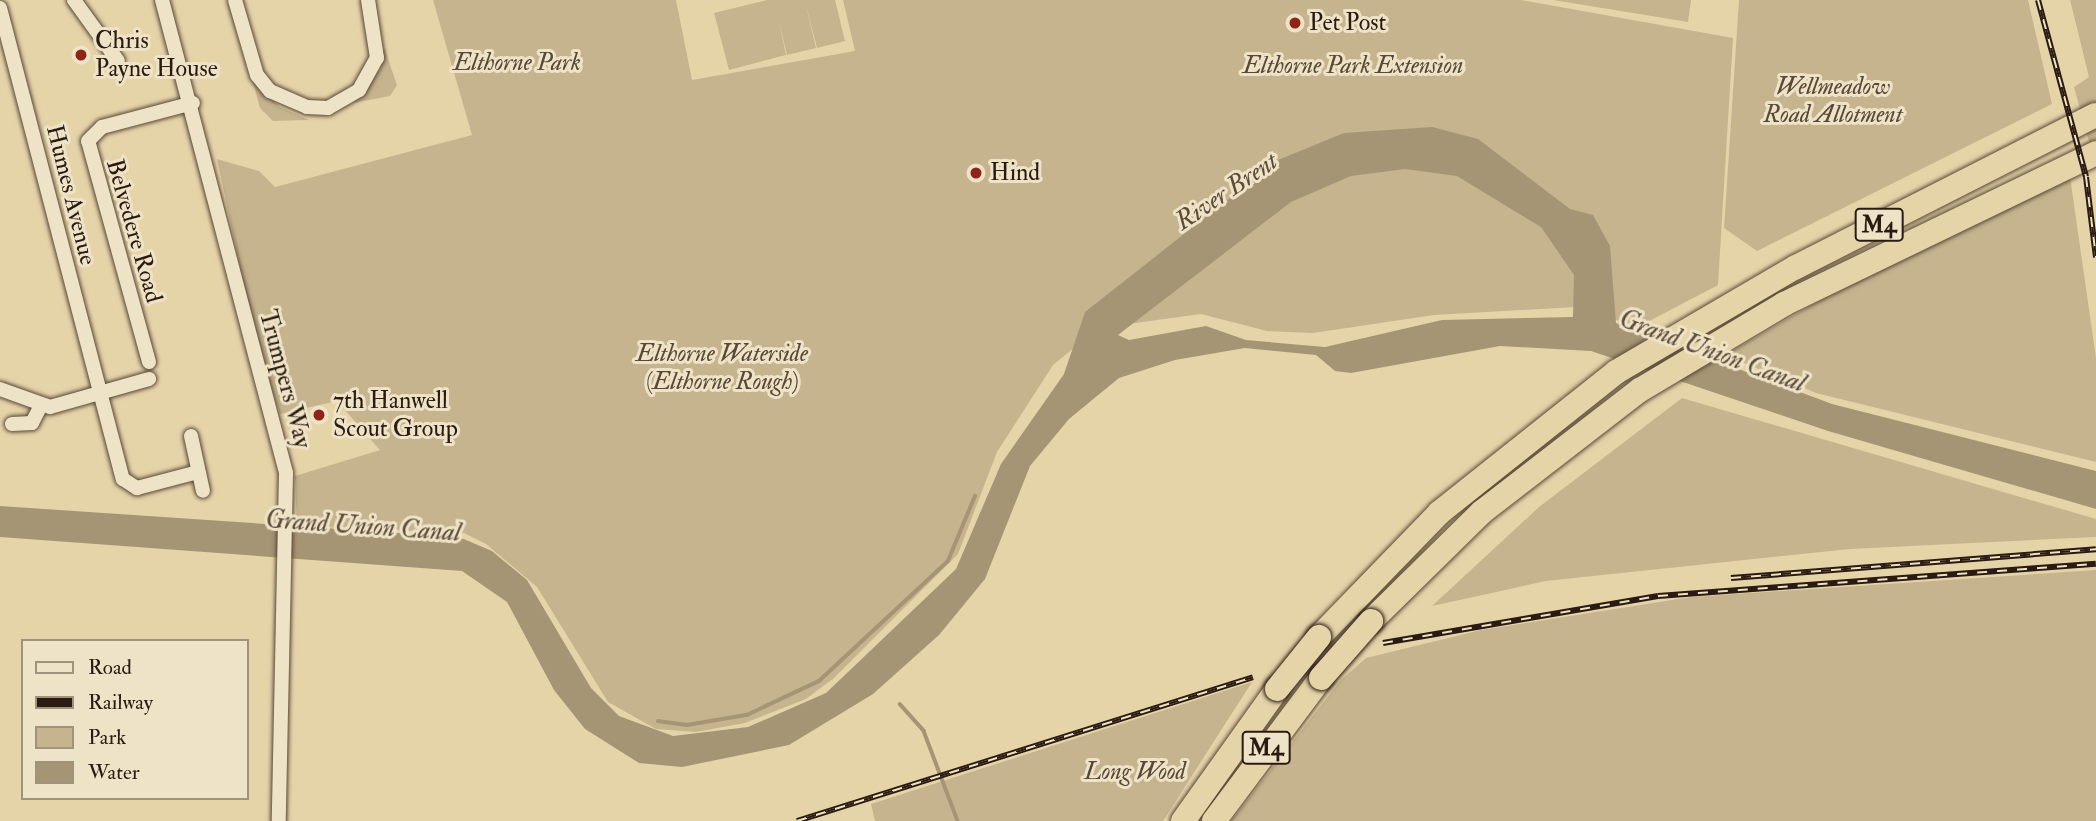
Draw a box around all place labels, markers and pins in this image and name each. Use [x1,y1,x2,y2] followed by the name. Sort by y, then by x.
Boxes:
[1309,9,1386,37] place label: Pet Post
[1287,15,1303,31] marker: Pet Post
[95,27,218,83] place label: Chris Payne House
[73,47,89,63] marker: Chris Payne House
[990,159,1040,187] place label: Hind
[968,165,984,181] marker: Hind
[333,387,458,443] place label: 7th Hanwell Scout Group
[311,407,327,423] marker: 7th Hanwell Scout Group

